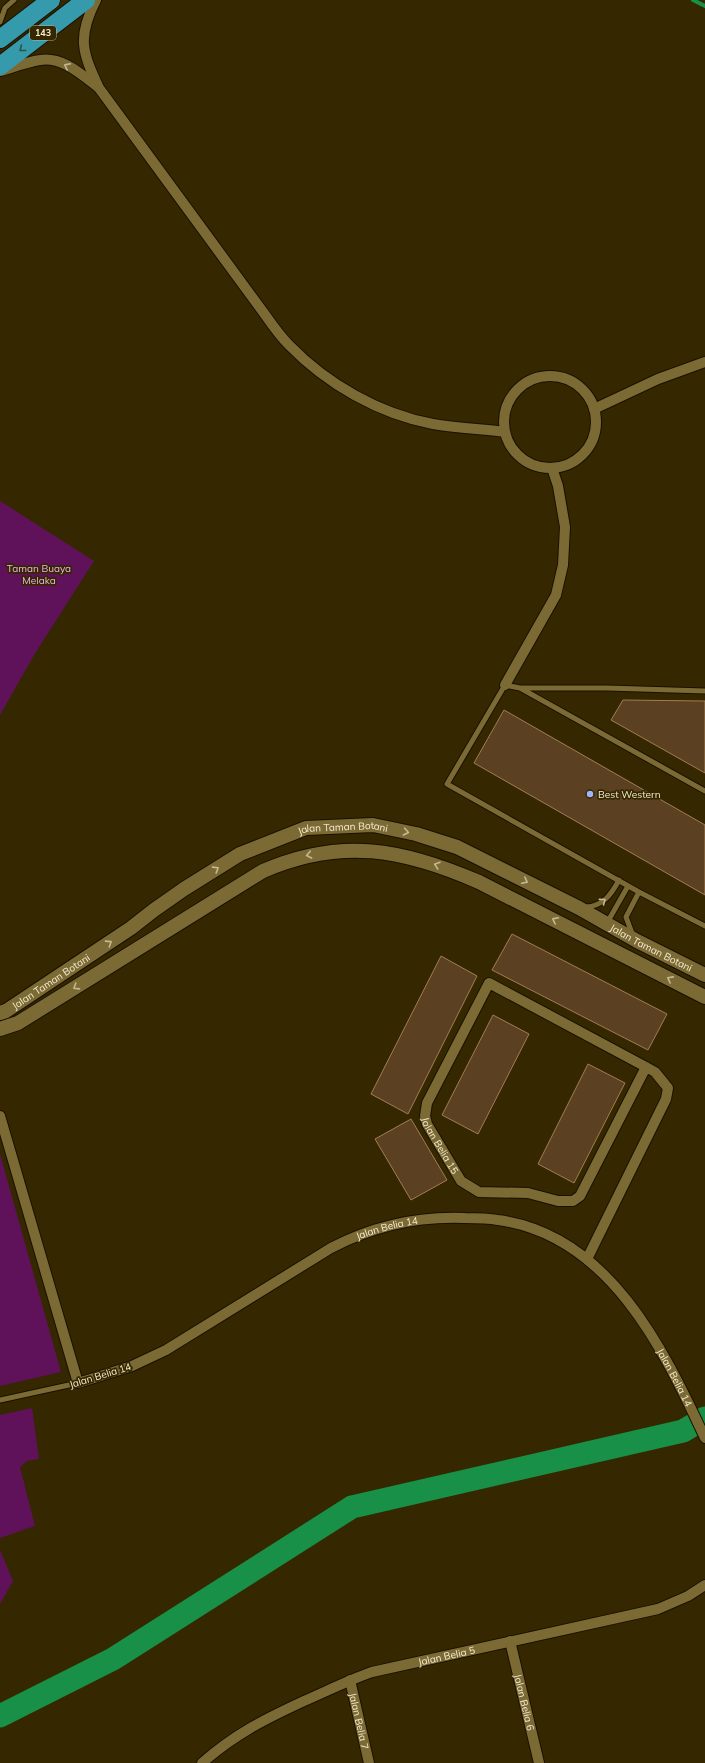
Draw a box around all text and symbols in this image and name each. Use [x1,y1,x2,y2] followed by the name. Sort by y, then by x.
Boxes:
[30,26,56,40] road number: 143
[19,45,26,52] one-way arrow
[64,63,71,71] one-way arrow
[7,562,71,587] park label: Taman Buaya Melaka
[598,788,661,801] place label: Best Western
[585,789,595,799] marker: Best Western
[296,819,389,838] street label: Jalan Taman Botani
[402,827,409,835] one-way arrow
[306,851,312,859] one-way arrow
[434,861,441,870] one-way arrow
[212,867,219,874] one-way arrow
[521,876,528,884] one-way arrow
[599,899,606,906] one-way arrow
[551,917,559,925] one-way arrow
[608,921,694,975] street label: Jalan Taman Botani
[105,940,112,948] one-way arrow
[9,951,92,1012] street label: Jalan Taman Botani
[667,976,675,984] one-way arrow
[73,983,80,990] one-way arrow
[419,1116,461,1176] street label: Jalan Belia 15
[354,1214,419,1243] street label: Jalan Belia 14
[654,1346,695,1409] street label: Jalan Belia 14
[68,1360,133,1391] street label: Jalan Belia 14
[417,1644,476,1669] street label: Jalan Belia 5
[511,1673,537,1732] street label: Jalan Belia 6
[346,1691,372,1751] street label: Jalan Belia 7

